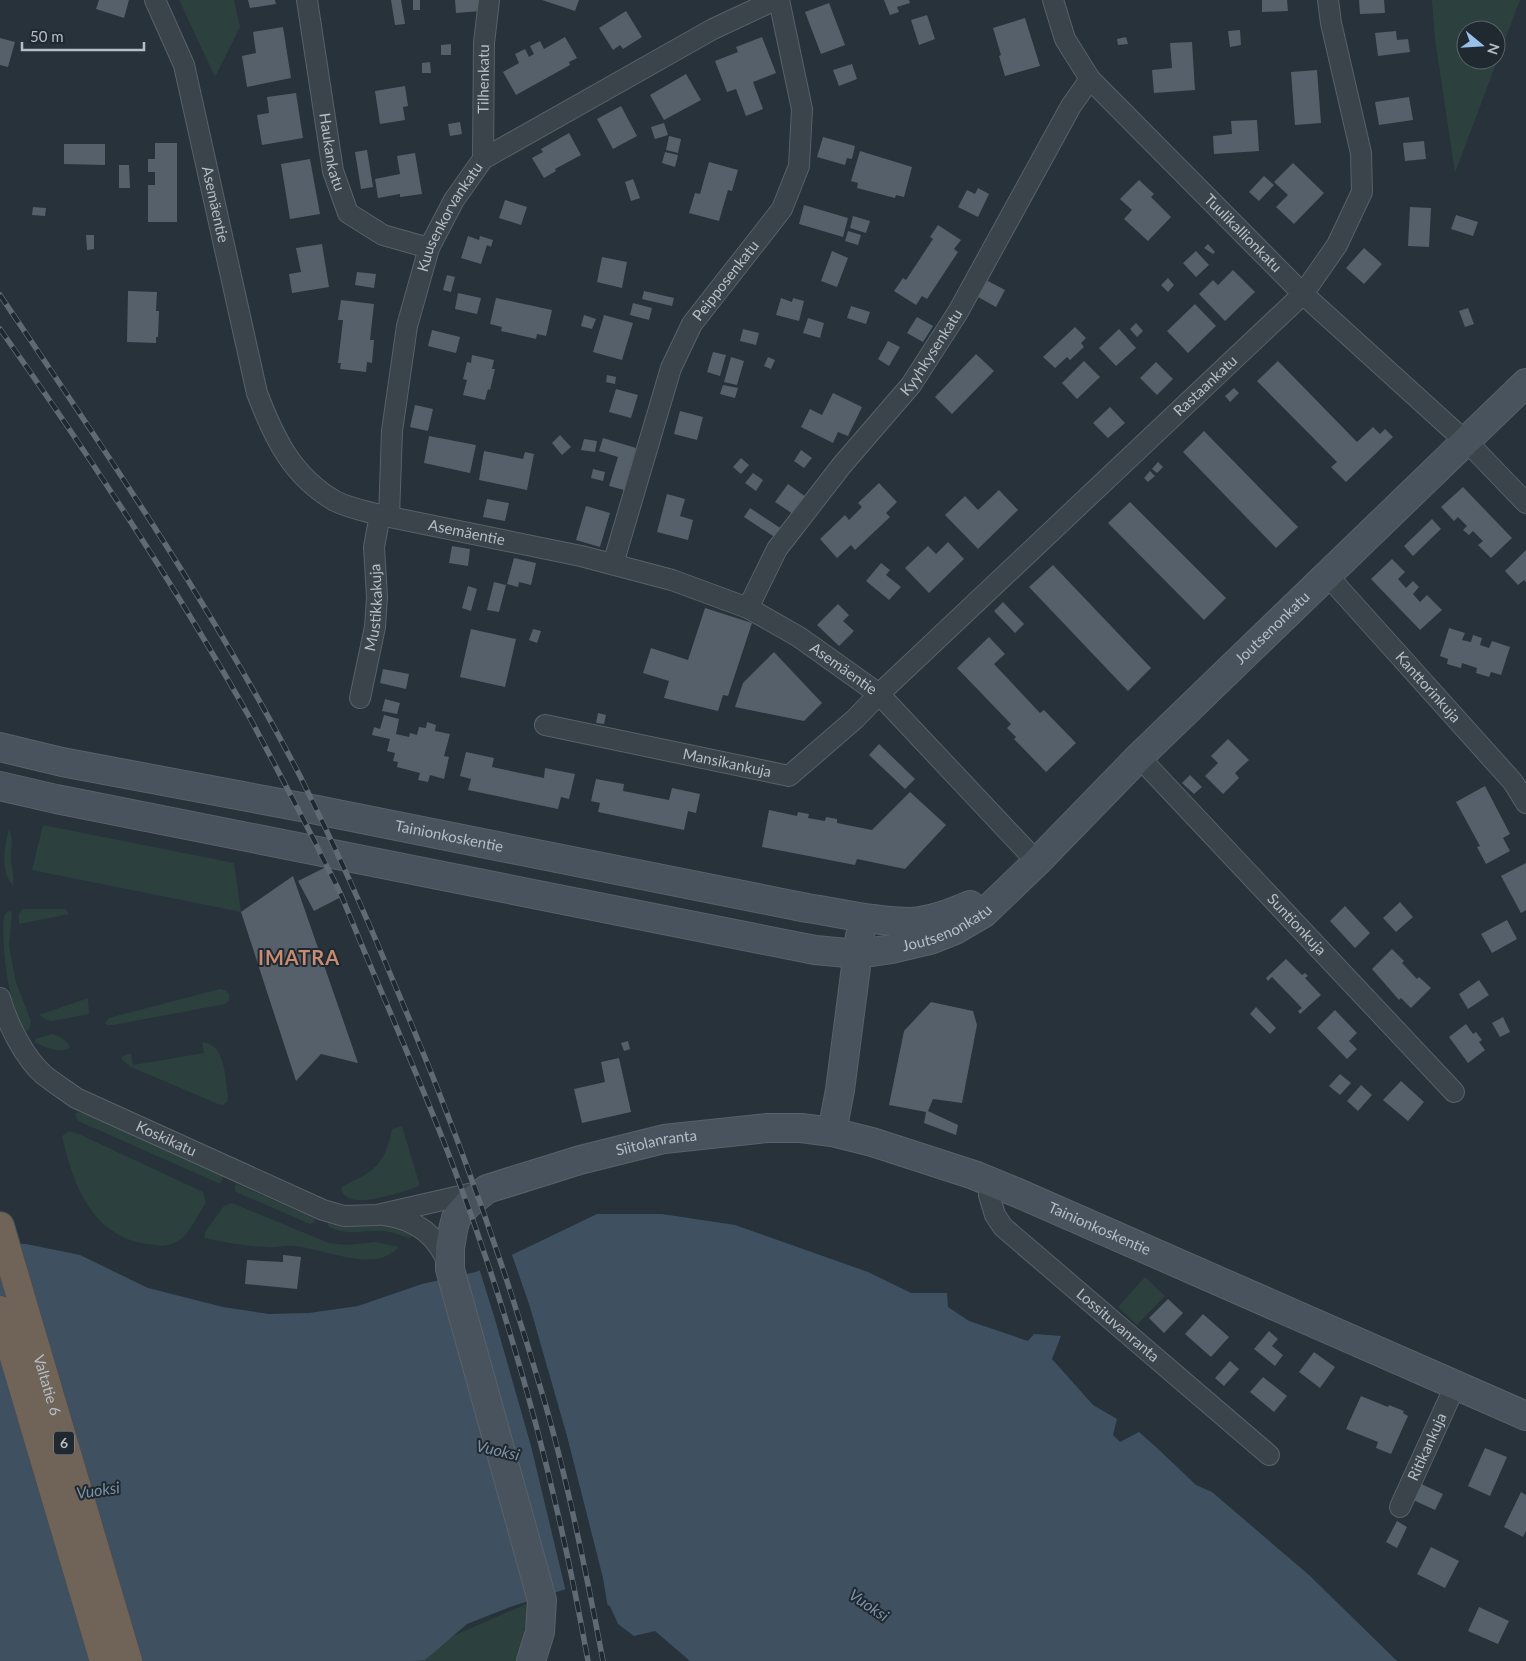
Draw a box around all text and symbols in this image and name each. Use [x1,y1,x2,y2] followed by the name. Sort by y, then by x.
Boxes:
[22,20,145,52] scale bar
[1456,20,1506,70] north arrow
[30,27,64,45] text: 50 m
[1484,41,1504,57] text: N
[473,44,492,114] street label: Tilhenkatu
[316,112,349,193] street label: Haukankatu
[413,158,486,274] street label: Kuusenkorvankatu
[199,164,233,244] street label: Asemäentie
[1201,190,1286,275] street label: Tuulikallionkatu
[688,236,762,324] street label: Peipposenkatu
[896,305,966,399] street label: Kyyhkysenkatu
[1169,351,1240,419] street label: Rastaankatu
[427,515,507,548] street label: Asemäentie
[360,563,385,653] street label: Mustikkakuja
[1231,587,1313,667] street label: Joutsenonkatu
[807,638,881,698] street label: Asemäentie
[1392,648,1465,726] street label: Kanttorinkuja
[681,744,773,780] street label: Mansikankuja
[394,816,505,855] street label: Tainionkoskentie
[1264,889,1331,958] street label: Suntionkuja
[900,900,995,954] street label: Joutsenonkatu
[258,945,340,969] district label: IMATRA
[133,1116,200,1159] street label: Koskikatu
[614,1126,698,1159] street label: Siitolanranta
[1046,1198,1154,1258] street label: Tainionkoskentie
[1073,1284,1163,1365] street label: Lossituvanranta
[30,1352,65,1418] street label: Valtatie 6
[1403,1410,1450,1483] street label: Ritikankuja
[54,1432,74,1455] road number: 6
[475,1435,522,1464] water label: Vuoksi
[75,1477,121,1502] water label: Vuoksi
[846,1584,893,1625] water label: Vuoksi

